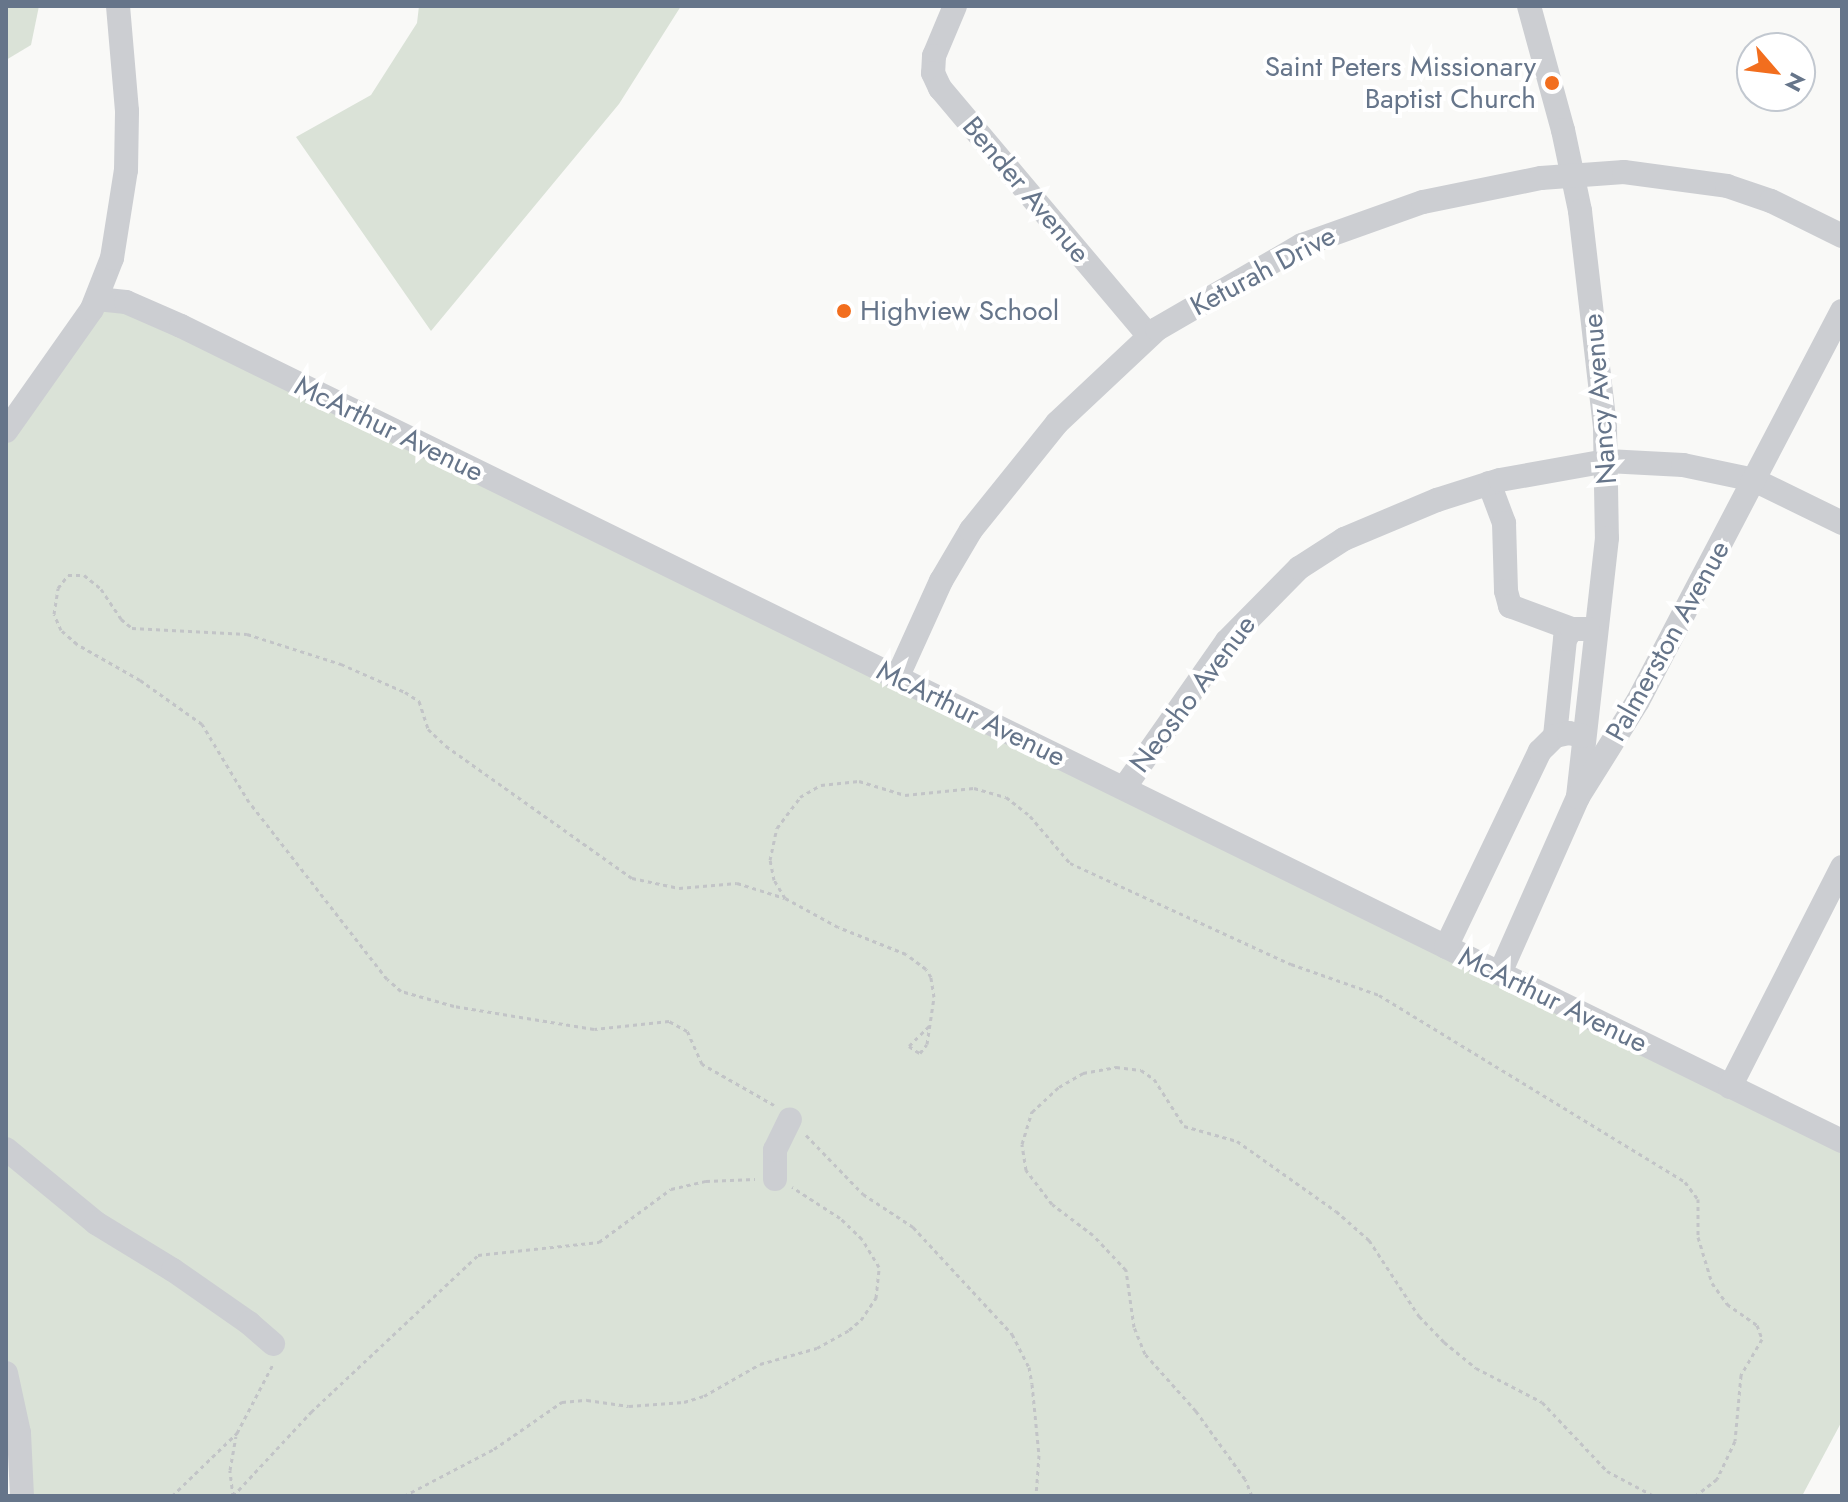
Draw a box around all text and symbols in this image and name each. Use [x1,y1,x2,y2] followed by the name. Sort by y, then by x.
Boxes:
[1736,32,1816,112] north arrow
[1265,50,1536,116] place label: Saint Peters Missionary Baptist Church
[1777,67,1814,98] text: N
[1543,74,1561,92] marker: Saint Peters Missionary Baptist Church
[955,110,1097,270] street label: Bender Avenue
[1185,219,1341,323] street label: Keturah Drive
[860,294,1059,328] place label: Highview School
[835,302,853,320] marker: Highview School
[1576,312,1624,486] street label: Nancy Avenue
[289,369,489,489] street label: McArthur Avenue
[1599,535,1737,747] street label: Palmerston Avenue
[1123,609,1263,779] street label: Neosho Avenue
[871,654,1071,774] street label: McArthur Avenue
[1453,940,1653,1060] street label: McArthur Avenue

